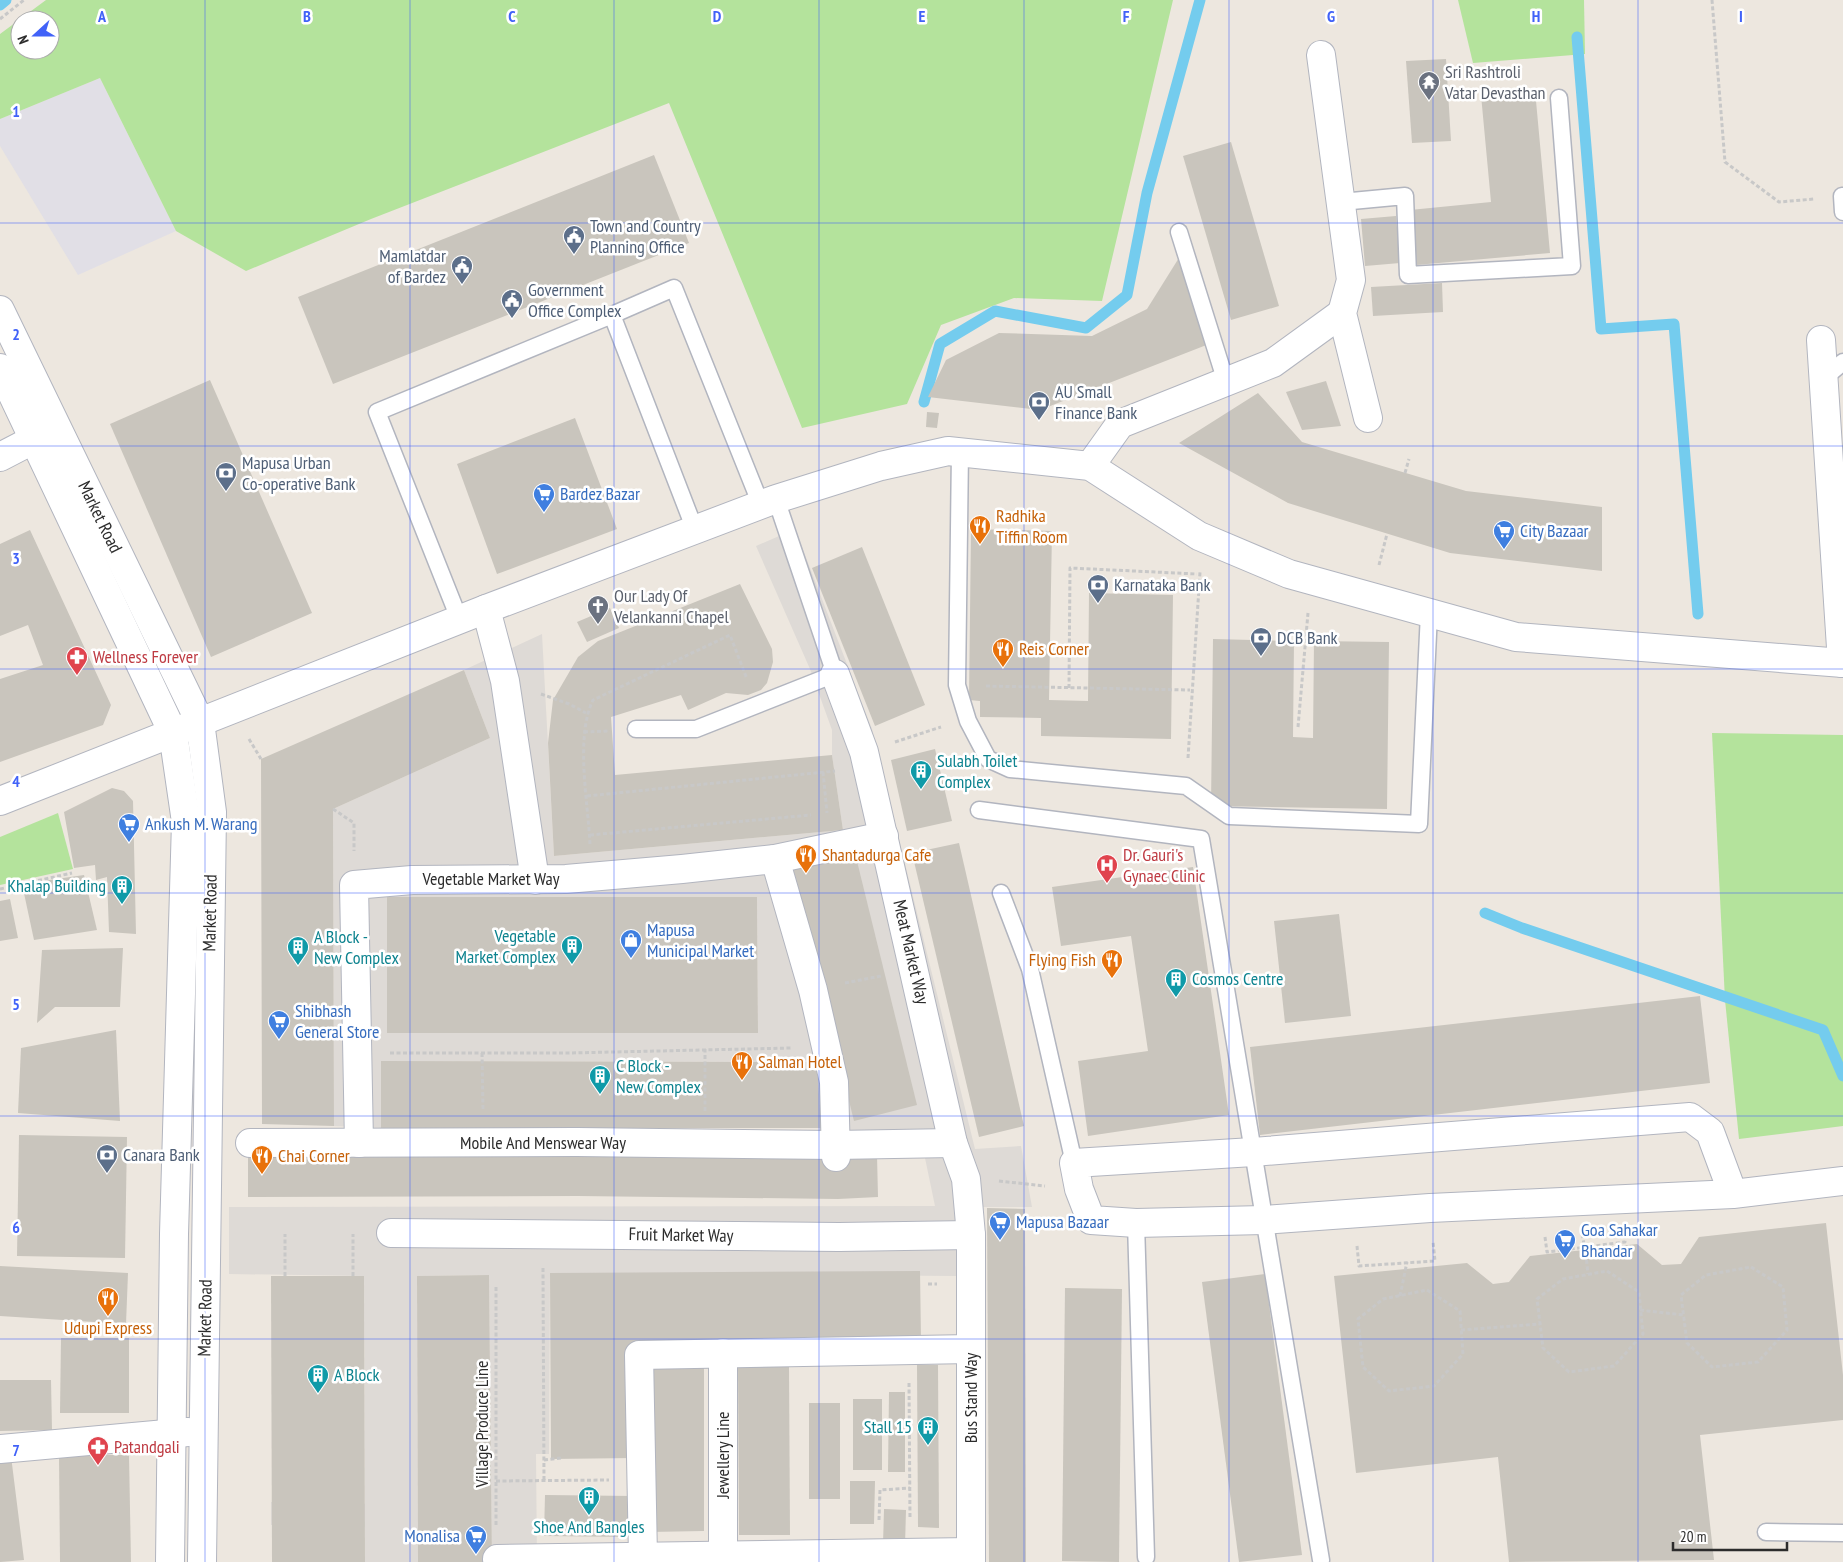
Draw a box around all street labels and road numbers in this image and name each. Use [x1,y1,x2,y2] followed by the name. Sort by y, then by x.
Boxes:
[73,477,128,557] street label: Market Road
[421,867,560,890] street label: Vegetable Market Way
[197,874,222,952] street label: Market Road
[888,897,935,1007] street label: Meat Market Way
[460,1131,626,1154] street label: Mobile And Menswear Way
[629,1222,734,1247] street label: Fruit Market Way
[192,1279,217,1357] street label: Market Road
[959,1352,982,1443] street label: Bus Stand Way
[470,1361,493,1488] street label: Village Produce Line
[711,1411,734,1500] street label: Jewellery Line

